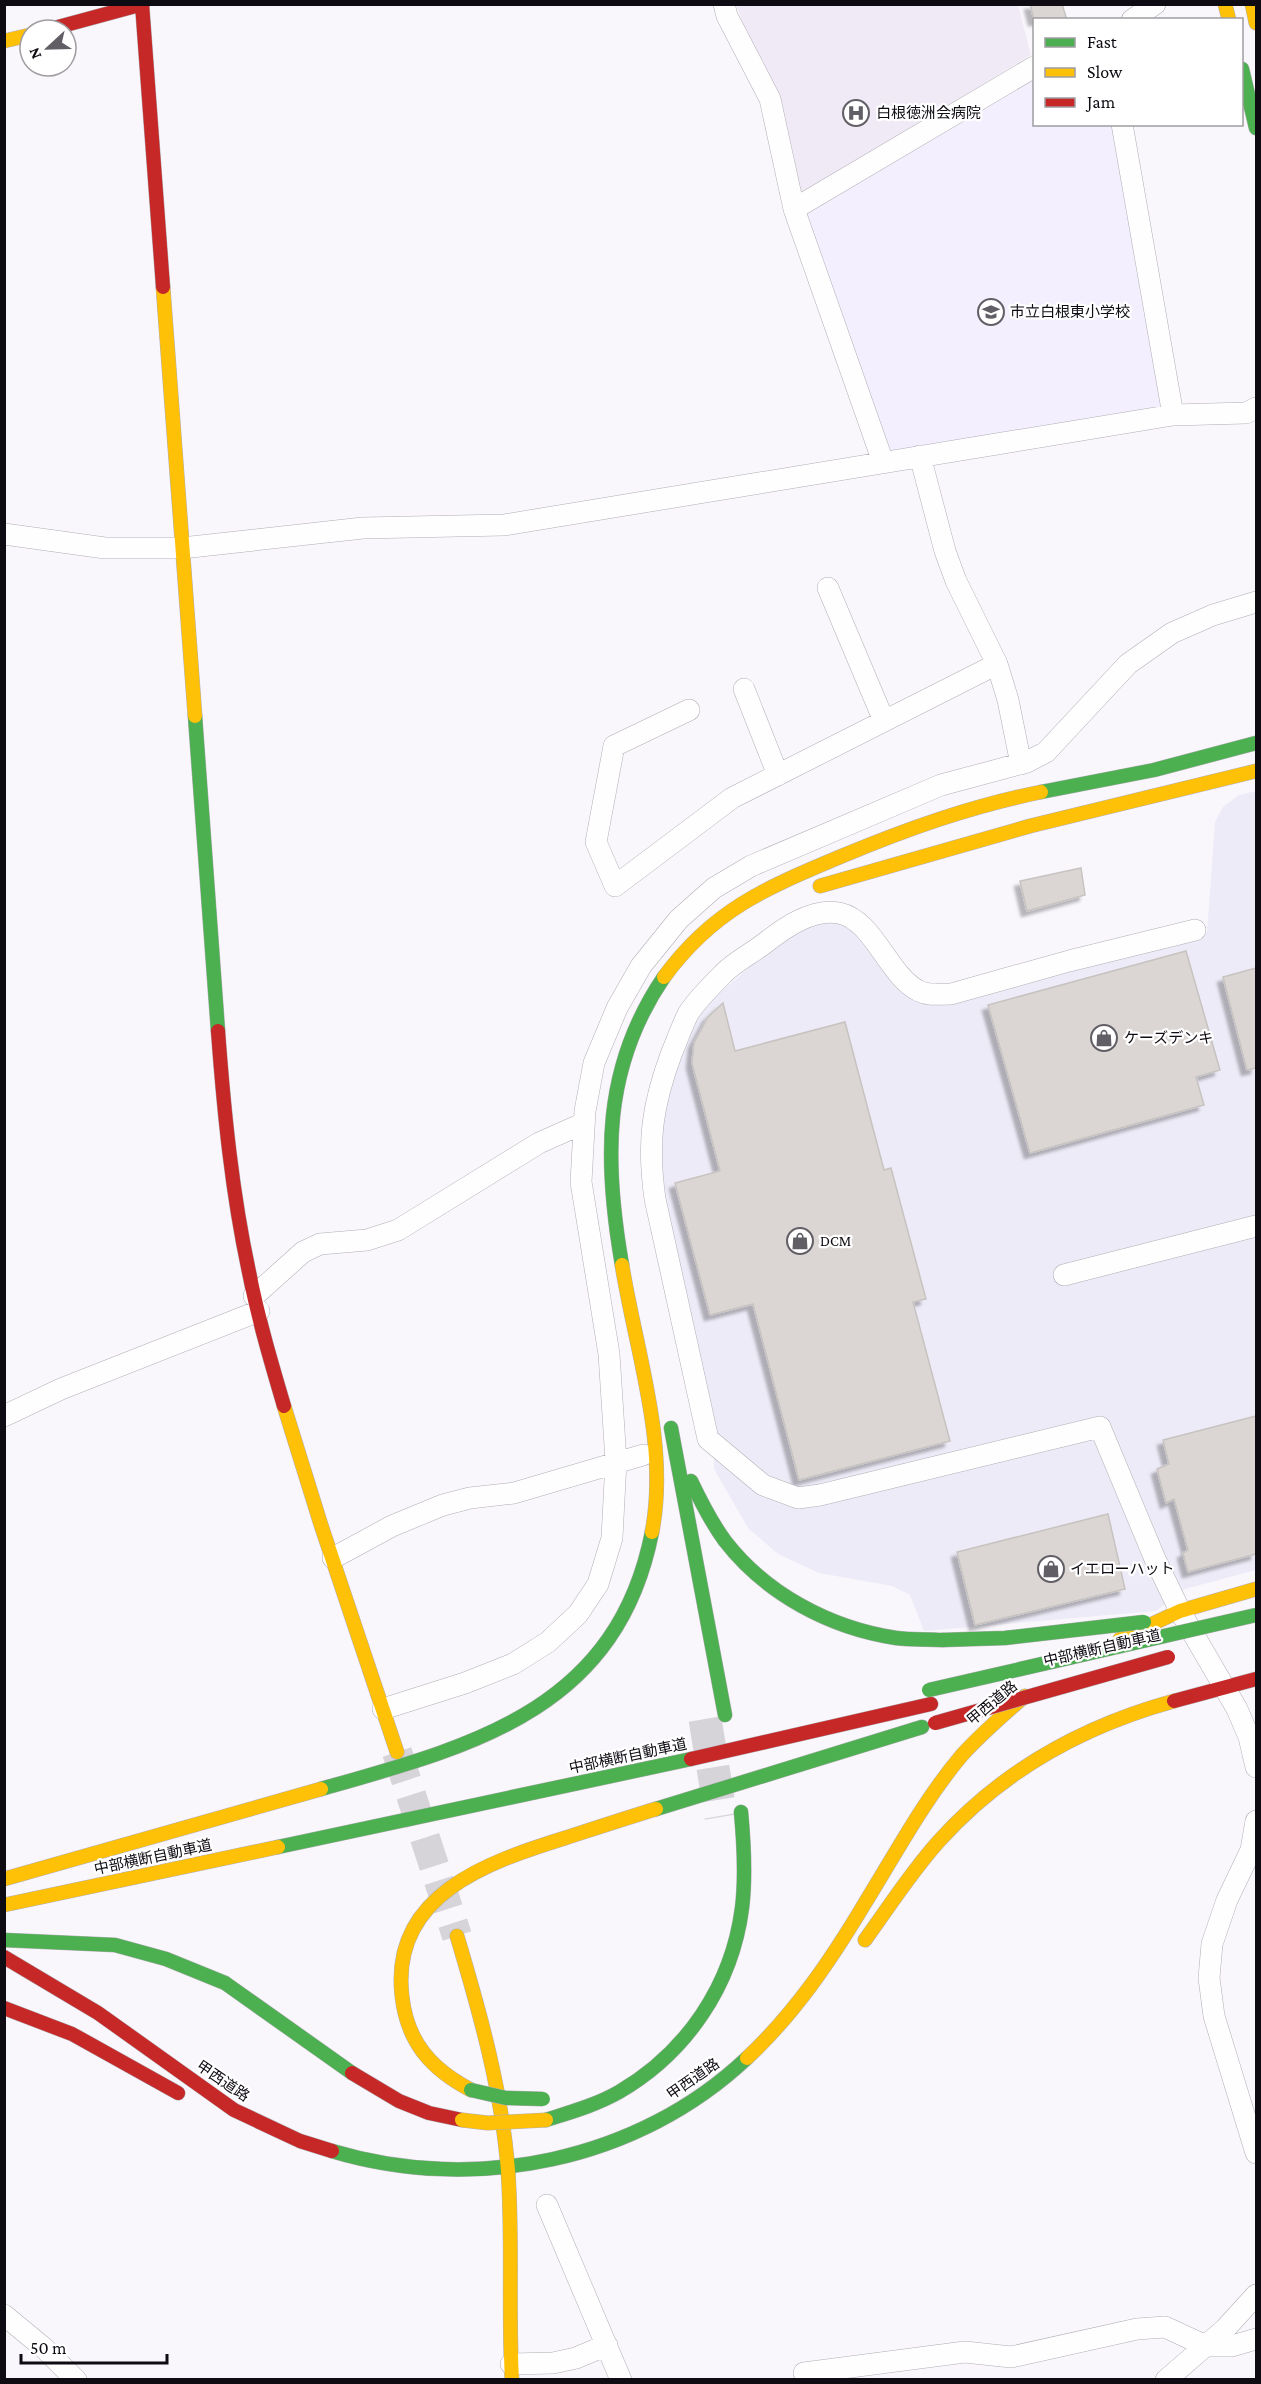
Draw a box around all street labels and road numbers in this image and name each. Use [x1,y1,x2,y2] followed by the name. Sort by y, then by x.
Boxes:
[1042,1627,1162,1669] street label: 中部横断自動車道
[964,1678,1020,1728] street label: 甲西道路
[568,1736,688,1776] street label: 中部横断自動車道
[93,1837,213,1877] street label: 中部横断自動車道
[664,2055,722,2103] street label: 甲西道路
[194,2058,252,2104] street label: 甲西道路

